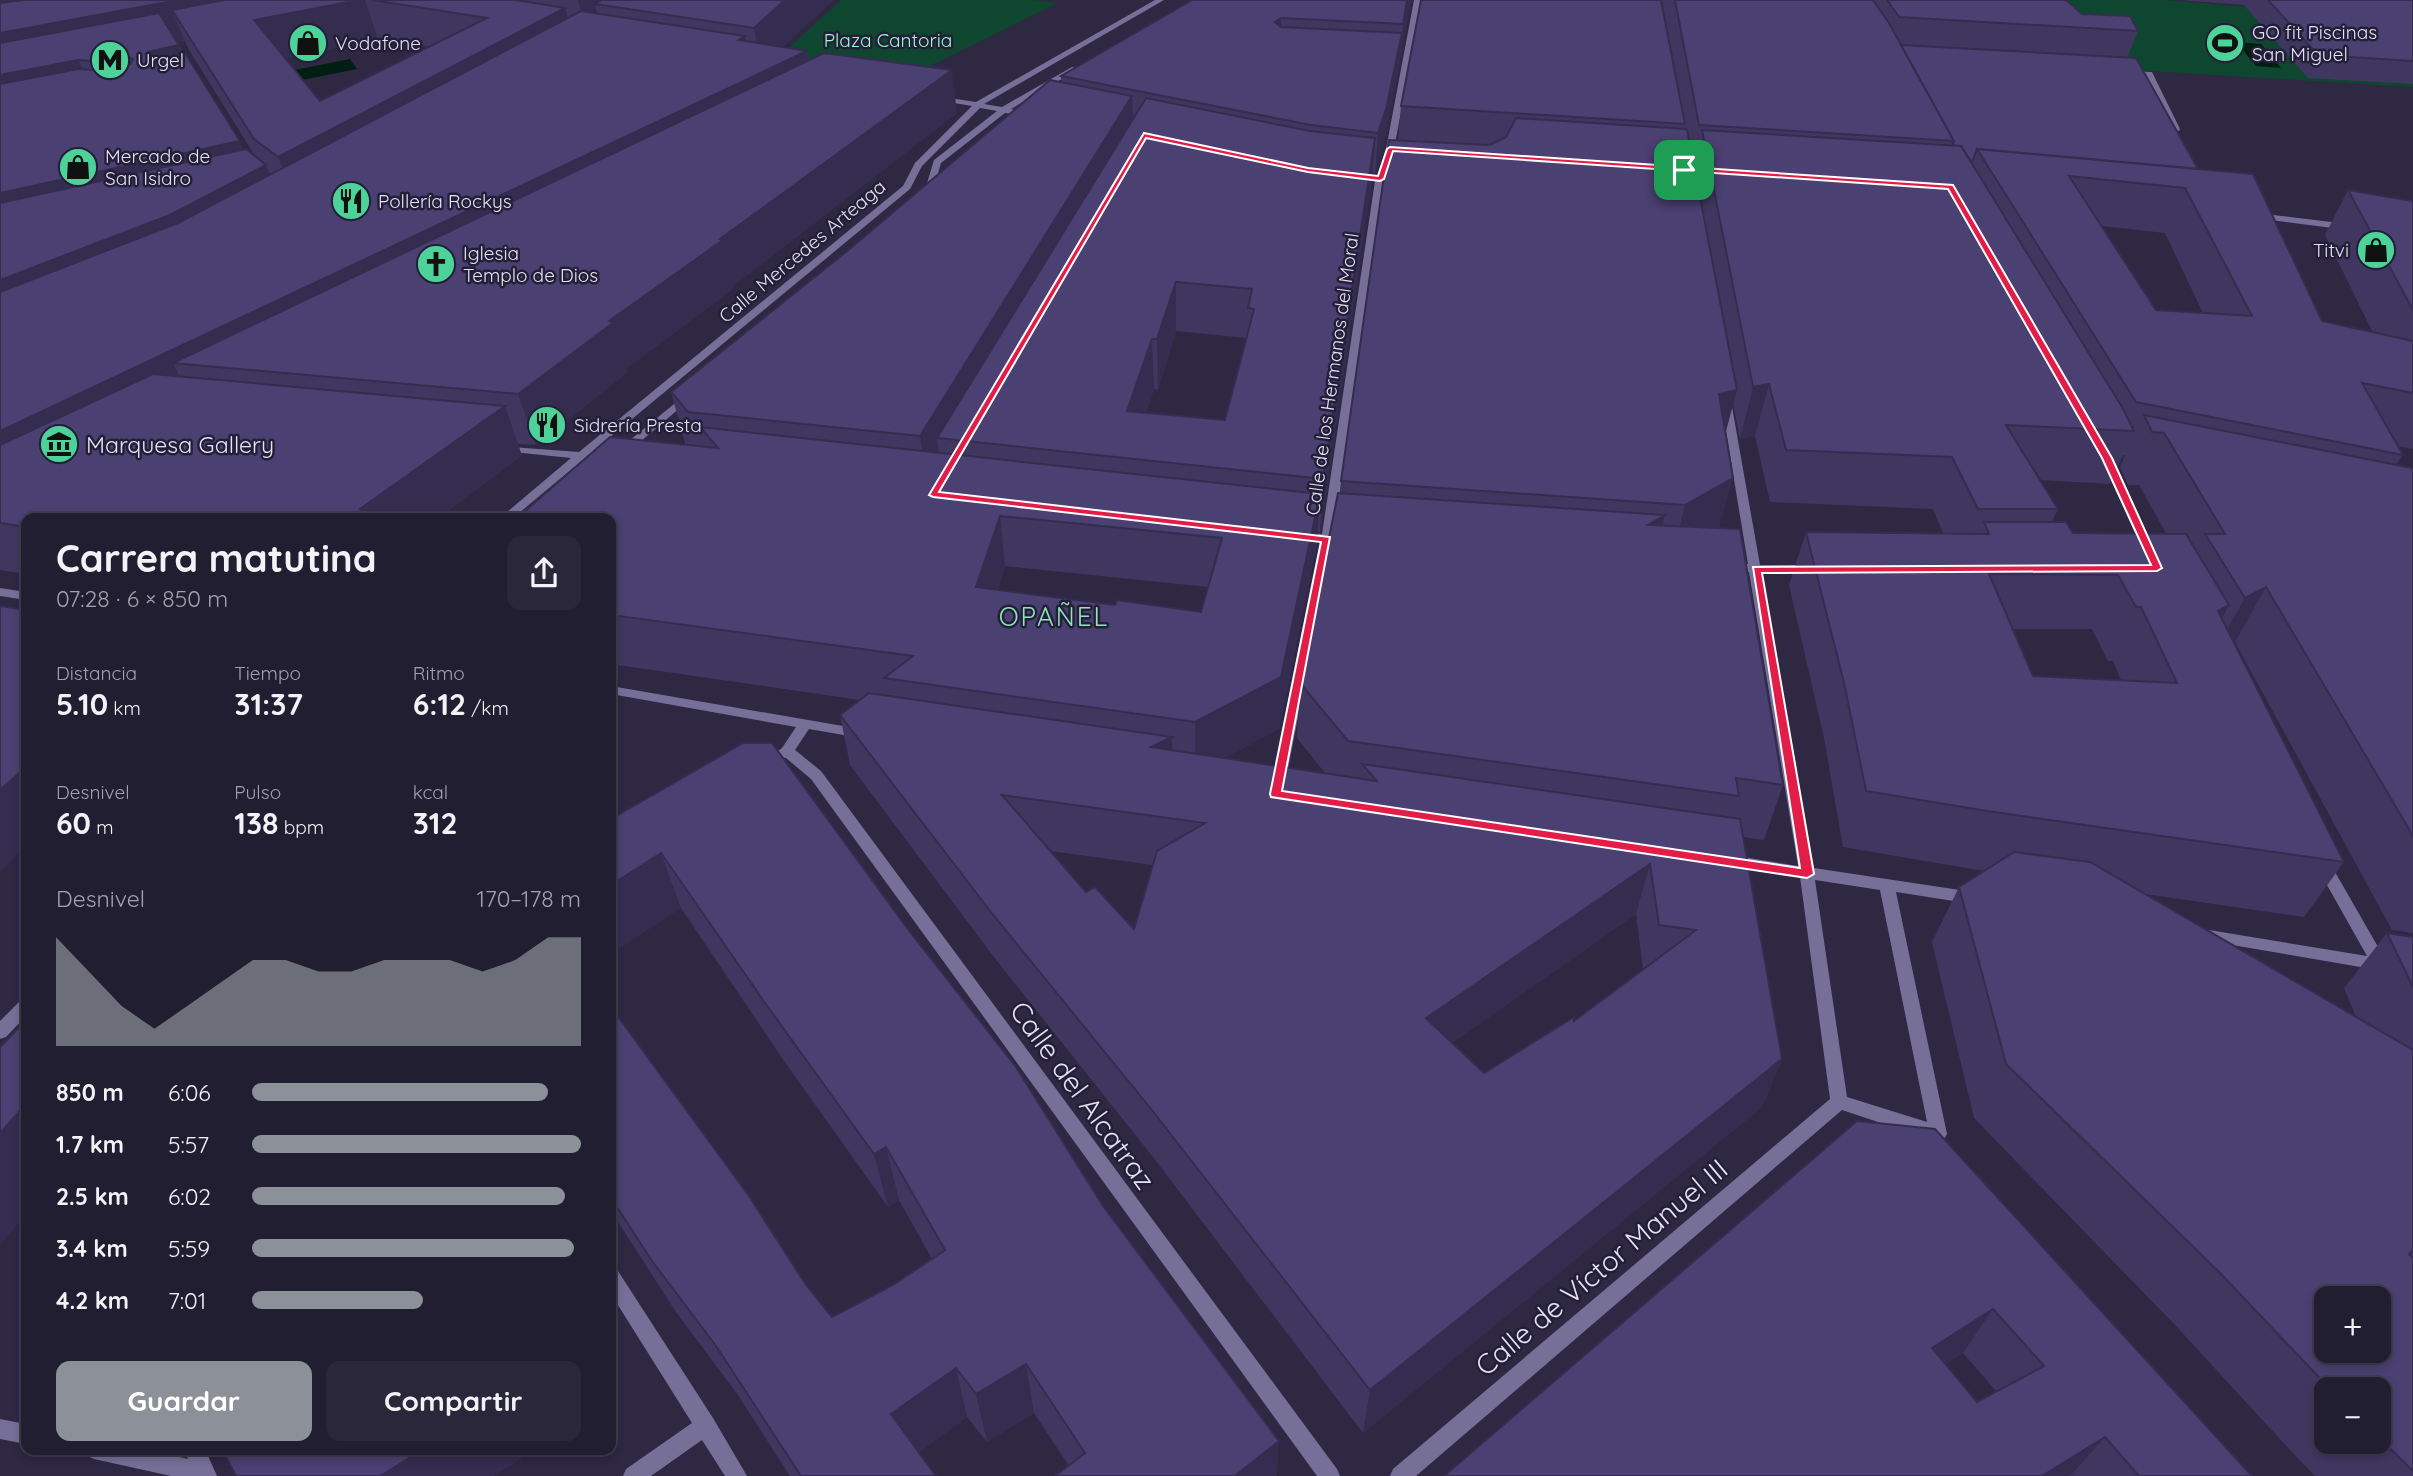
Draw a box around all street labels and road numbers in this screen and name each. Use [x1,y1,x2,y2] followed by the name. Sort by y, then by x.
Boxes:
[714,174,890,328] street label: Calle Mercedes Arteaga
[1300,231,1364,517] street label: Calle de los Hermanos del Moral
[1003,994,1163,1196] street label: Calle del Alcatraz
[1468,1151,1734,1383] street label: Calle de Víctor Manuel III

